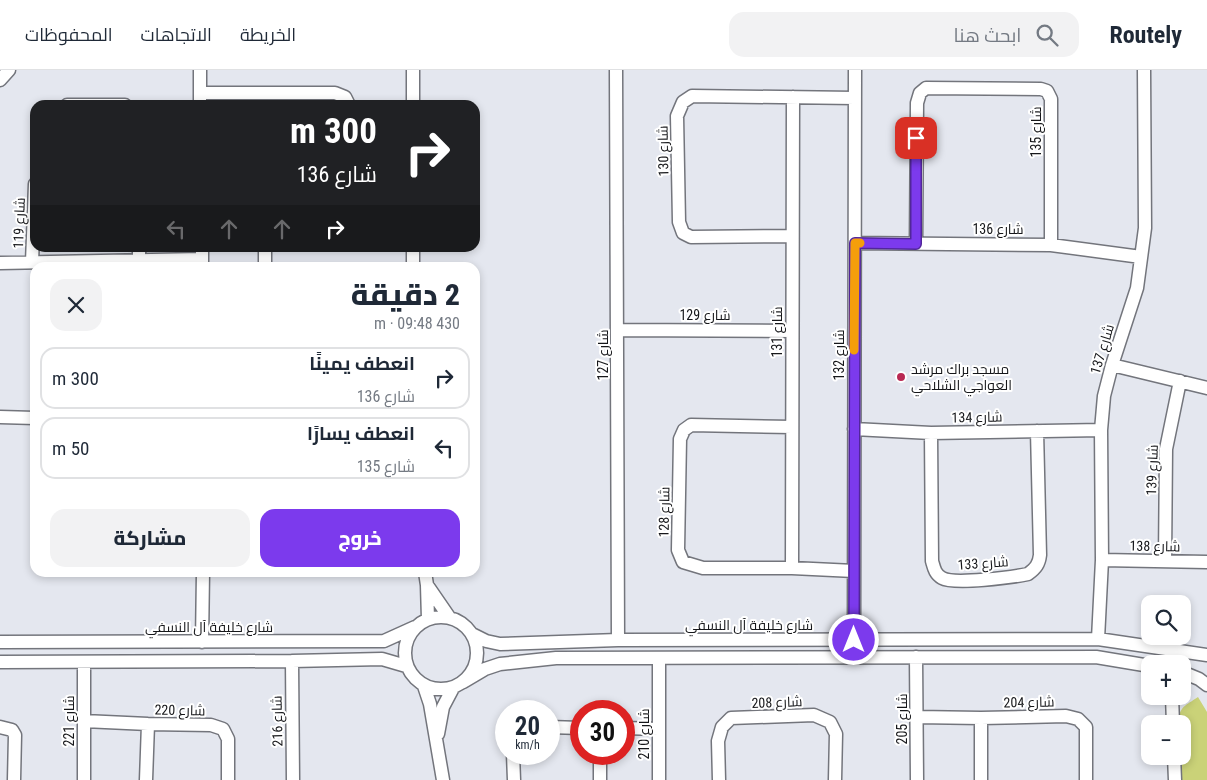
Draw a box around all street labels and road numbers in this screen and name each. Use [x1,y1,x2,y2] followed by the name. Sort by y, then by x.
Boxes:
[1028,106,1045,158] street label: شارع 135
[655,125,672,177] street label: شارع 130
[10,197,29,249] street label: شارع 119
[972,221,1024,238] street label: شارع 136
[769,306,786,358] street label: شارع 131
[679,307,731,324] street label: شارع 129
[1087,322,1118,376] street label: شارع 137
[595,329,612,381] street label: شارع 127
[831,329,848,381] street label: شارع 132
[951,409,1003,426] street label: شارع 134
[1143,444,1162,496] street label: شارع 139
[656,486,673,538] street label: شارع 128
[1129,538,1181,555] street label: شارع 138
[957,553,1009,574] street label: شارع 133
[685,617,813,637] street label: شارع خليفة آل النسفي
[145,619,273,639] street label: شارع خليفة آل النسفي
[751,693,803,712] street label: شارع 208
[894,693,911,745] street label: شارع 205
[1003,694,1055,711] street label: شارع 204
[61,695,78,747] street label: شارع 221
[269,695,286,747] street label: شارع 216
[154,702,206,719] street label: شارع 220
[636,708,653,760] street label: شارع 210

